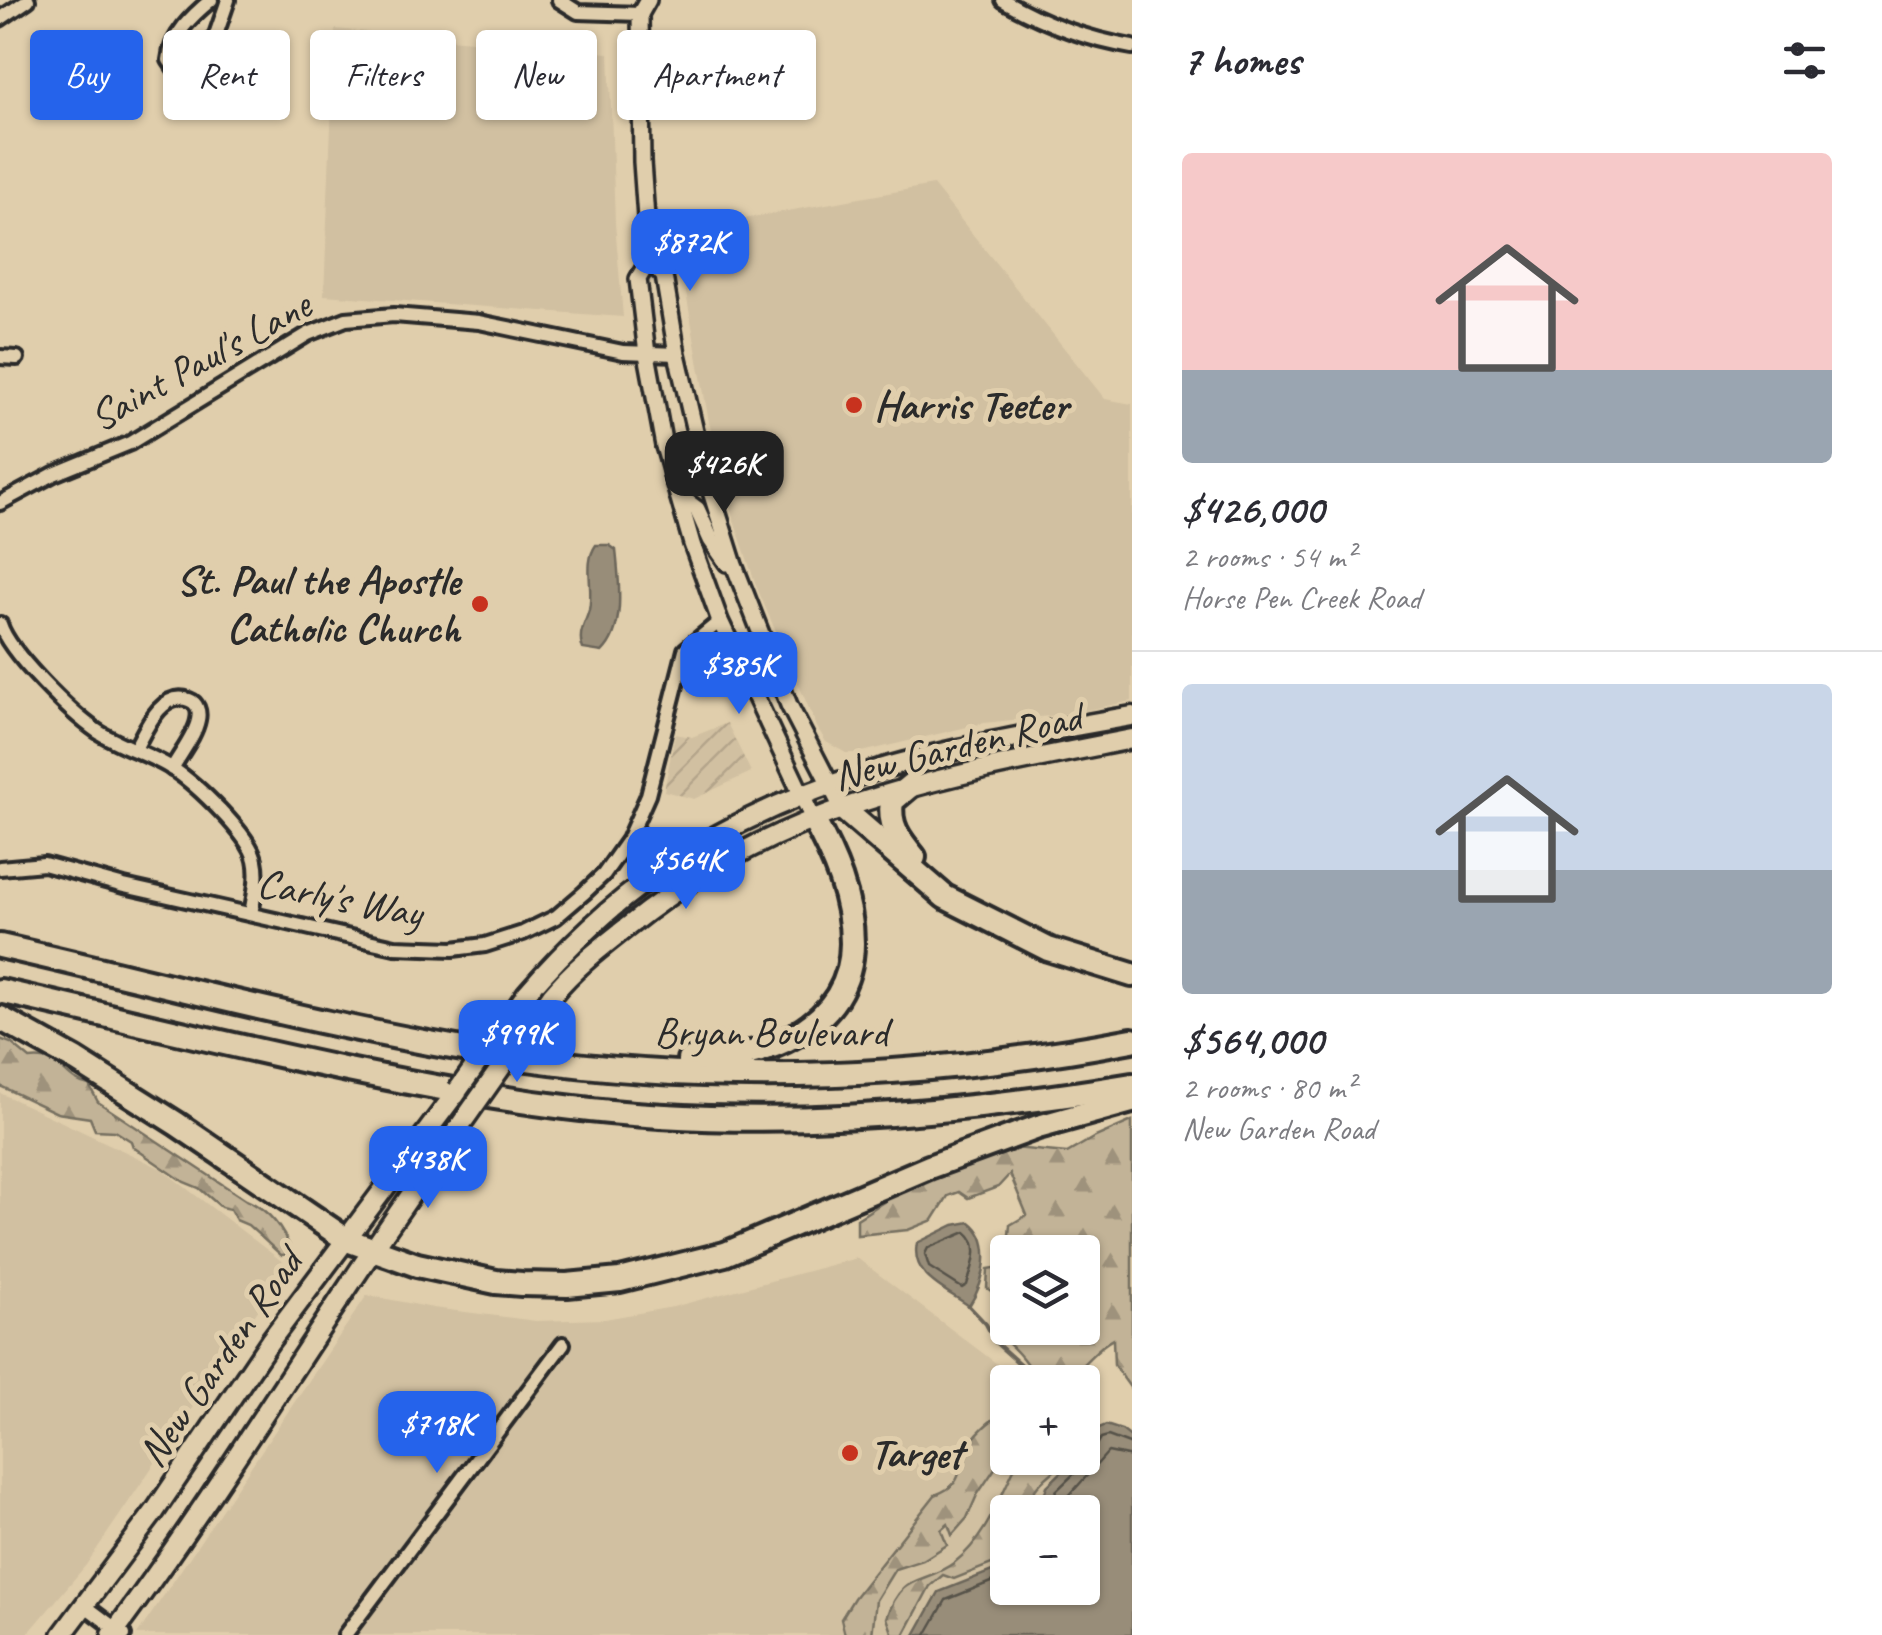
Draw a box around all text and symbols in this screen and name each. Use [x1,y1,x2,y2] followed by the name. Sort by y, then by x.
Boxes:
[30,30,143,120] chip: Buy
[163,30,290,120] chip: Rent
[310,30,456,120] chip: Filters
[476,30,597,120] chip: New
[617,30,816,120] chip: Apartment
[1777,33,1832,88] icon: filters
[1182,34,1300,87] text: 7 homes
[620,209,760,294] pin: $872K
[1417,218,1597,398] icon: home
[653,221,727,262] text: $872K
[80,277,322,444] street label: Saint Paul's Lane
[874,379,1072,432] place label: Harris Teeter
[843,394,865,416] marker: Harris Teeter
[654,431,794,516] pin: $426K
[687,443,761,484] text: $426K
[1182,483,1324,536] text: $426,000
[1182,536,1355,577] text: 2 rooms · 54 m²
[176,554,463,655] place label: St. Paul the Apostle Catholic Church
[1182,577,1421,618] text: Horse Pen Creek Road
[469,593,491,615] marker: St. Paul the Apostle Catholic Church
[669,632,809,717] pin: $385K
[702,644,776,685] text: $385K
[828,688,1093,802] street label: New Garden Road
[1417,749,1597,929] icon: home
[616,827,756,912] pin: $564K
[649,839,723,880] text: $564K
[253,856,430,940] street label: Carly's Way
[447,1000,587,1085] pin: $999K
[654,1006,894,1059] street label: Bryan Boulevard
[481,1012,553,1053] text: $999K
[1182,1014,1323,1067] text: $564,000
[1182,1067,1355,1108] text: 2 rooms · 80 m²
[1182,1108,1375,1149] text: New Garden Road
[358,1126,498,1211] pin: $438K
[391,1138,465,1179] text: $438K
[126,1234,318,1477] street label: New Garden Road
[990,1235,1100,1605] map controls
[990,1235,1100,1345] button: layers
[990,1365,1100,1475] button: +
[367,1391,507,1476] pin: $718K
[400,1403,474,1444] text: $718K
[870,1427,969,1480] place label: Target
[839,1442,861,1464] marker: Target
[990,1495,1100,1605] button: −

